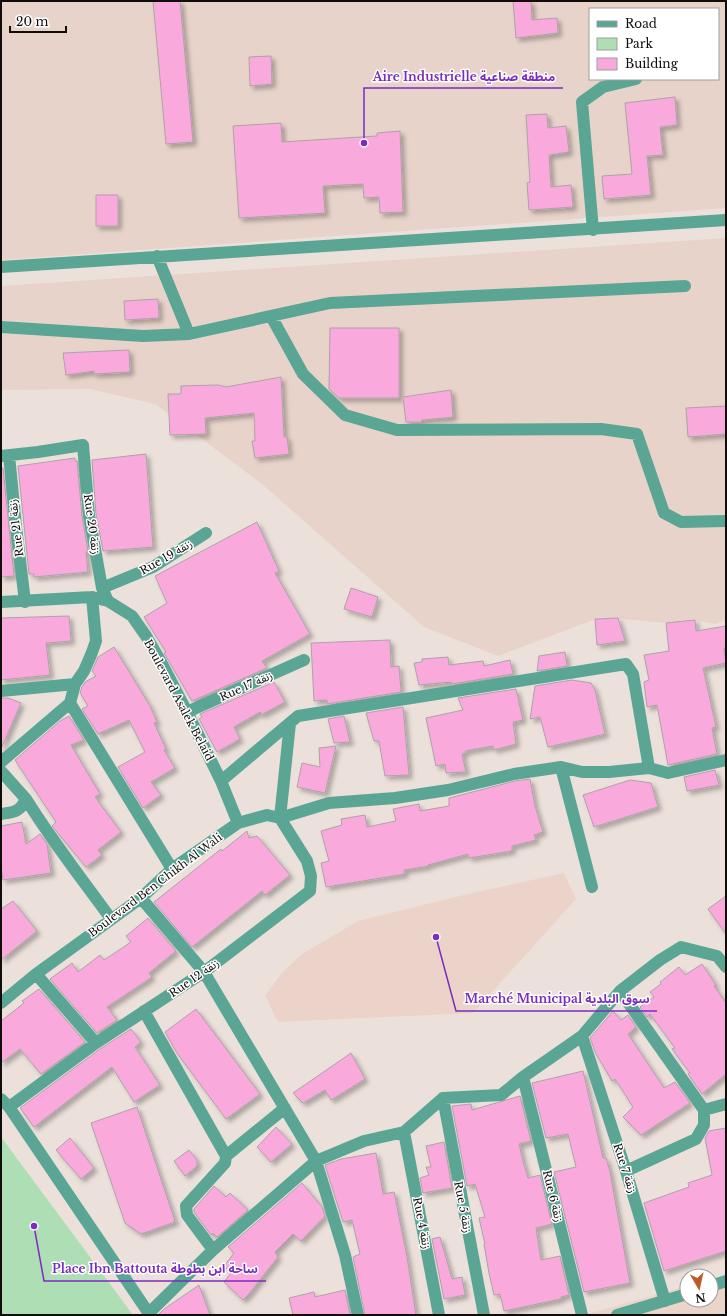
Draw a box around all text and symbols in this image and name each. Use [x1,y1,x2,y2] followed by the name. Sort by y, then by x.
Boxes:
[10,8,66,34] scale bar
[589,8,719,80] legend
[16,14,48,29] text: 20 m
[625,16,657,31] text: Road
[625,36,653,51] text: Park
[625,56,679,71] text: Building
[364,64,563,88] callout: Aire Industrielle منطقة صناعية
[372,69,555,84] text: Aire Industrielle منطقة صناعية
[81,493,103,555] street label: Rue 20 زنقة
[6,498,26,558] street label: Rue 21 زنقة
[137,536,195,578] street label: Rue 19 زنقة
[141,637,217,764] street label: Boulevard Asalek Belaid
[217,668,275,704] street label: Rue 17 زنقة
[85,830,225,940] street label: Boulevard Ben Chikh Al Wali
[166,956,222,1000] street label: Rue 12 زنقة
[456,987,657,1011] callout: Marché Municipal سوق البلدية
[464,991,650,1006] text: Marché Municipal سوق البلدية
[610,1141,640,1195] street label: Rue 7 زنقة
[540,1168,566,1224] street label: Rue 6 زنقة
[451,1180,475,1234] street label: Rue 5 زنقة
[410,1196,434,1250] street label: Rue 4 زنقة
[44,1257,266,1281] callout: Place Ibn Battouta ساحة ابن بطوطة
[52,1261,258,1276] text: Place Ibn Battouta ساحة ابن بطوطة
[679,1268,719,1308] north arrow
[694,1290,707,1306] text: N

